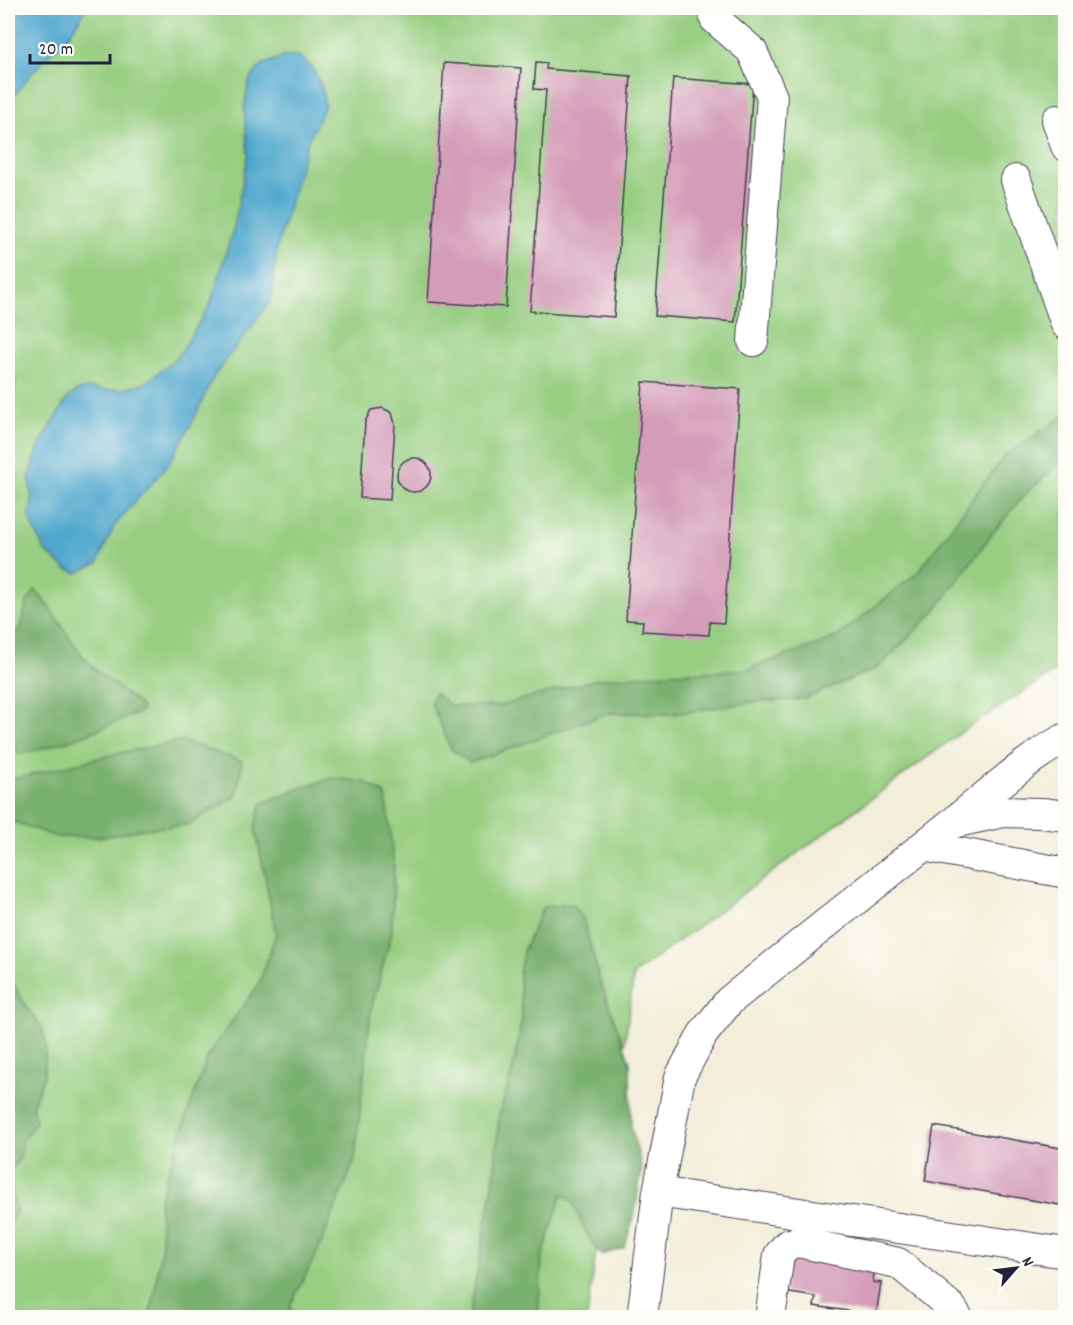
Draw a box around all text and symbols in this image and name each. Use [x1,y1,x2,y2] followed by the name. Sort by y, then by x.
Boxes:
[30,27,110,65] scale bar
[39,38,73,63] text: 20 m
[986,1238,1046,1298] north arrow
[1015,1253,1039,1271] text: N

